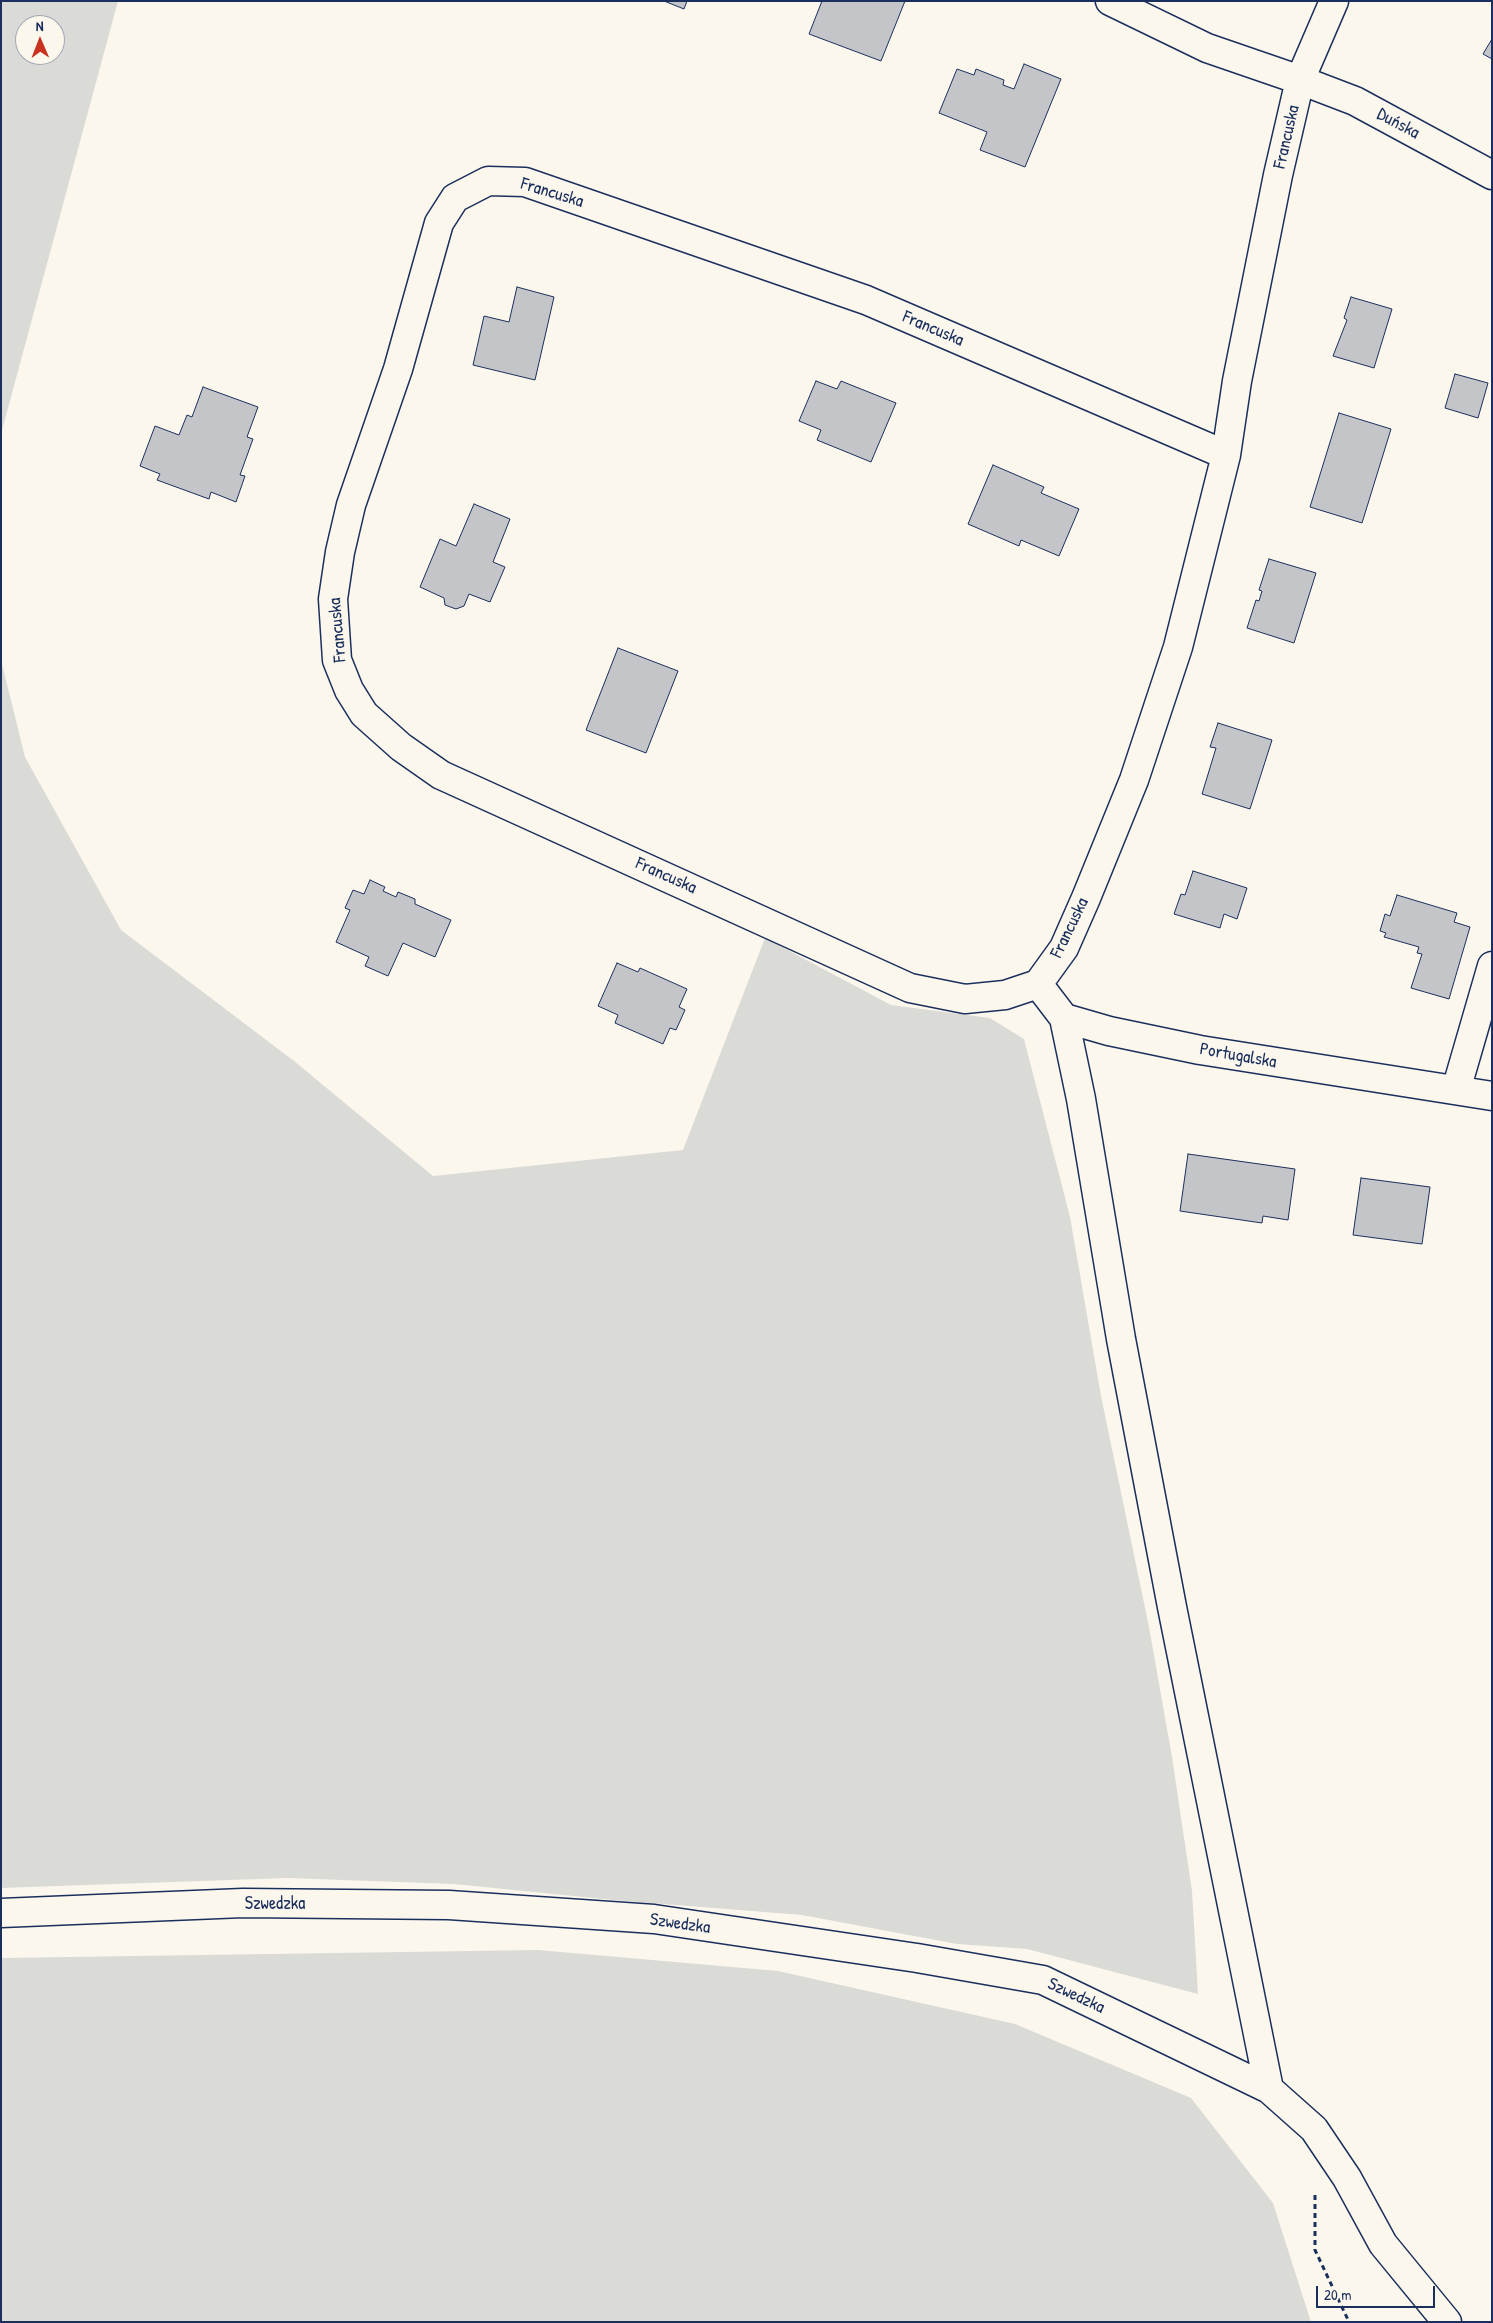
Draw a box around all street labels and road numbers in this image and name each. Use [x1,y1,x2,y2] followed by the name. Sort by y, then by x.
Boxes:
[1269,103,1305,171] street label: Francuska
[1373,104,1423,144] street label: Duńska
[518,173,586,213] street label: Francuska
[899,306,967,352] street label: Francuska
[324,597,352,663] street label: Francuska
[632,853,700,899] street label: Francuska
[1046,894,1094,962] street label: Francuska
[1198,1039,1278,1073] street label: Portugalska
[245,1893,305,1915] street label: Szwedzka
[648,1909,712,1939] street label: Szwedzka
[1044,1973,1108,2019] street label: Szwedzka

